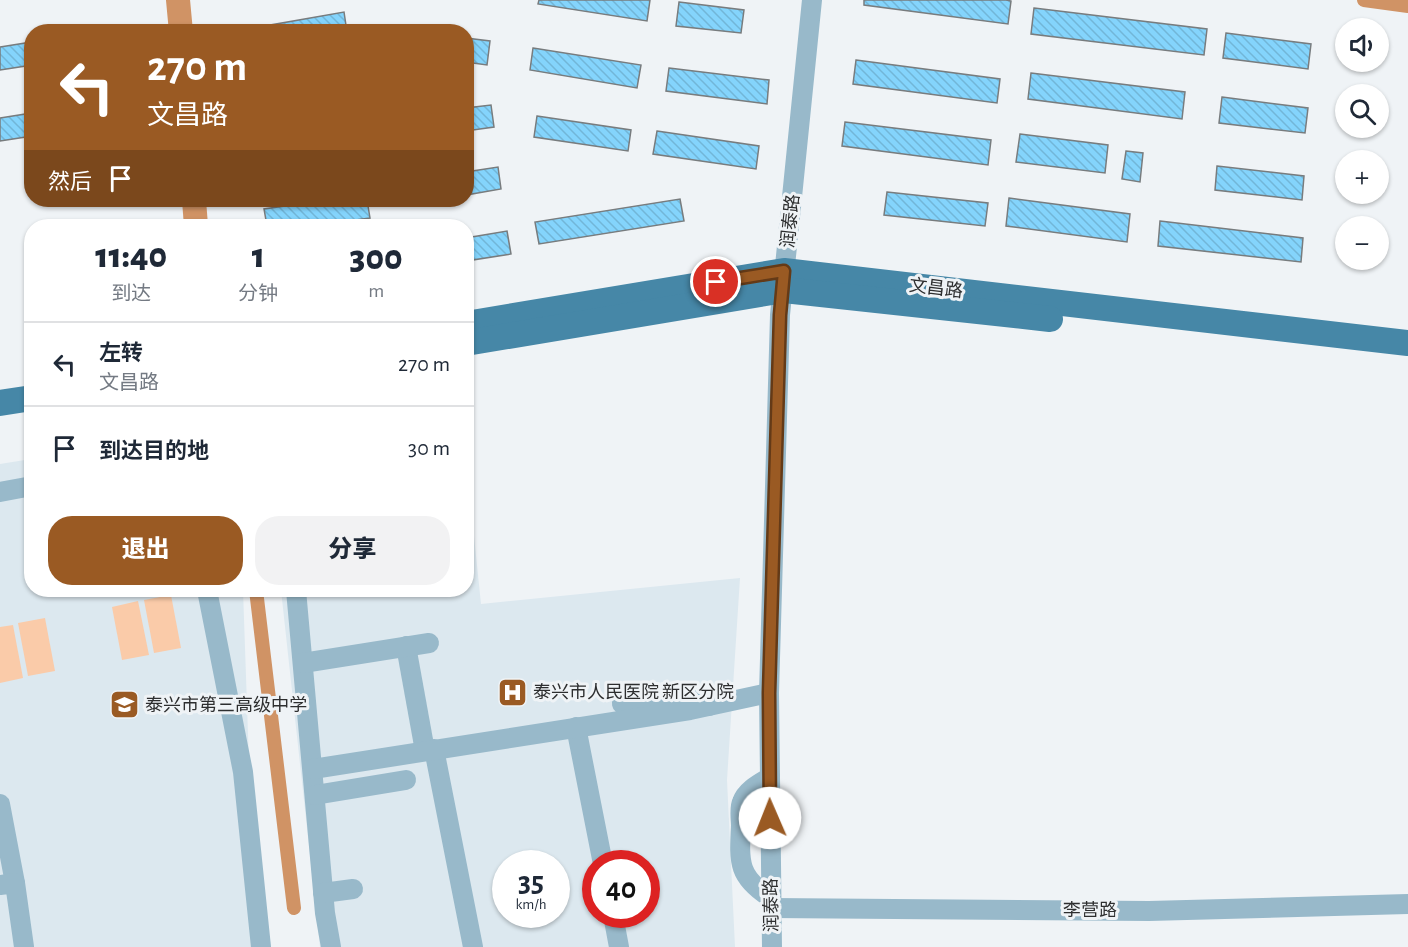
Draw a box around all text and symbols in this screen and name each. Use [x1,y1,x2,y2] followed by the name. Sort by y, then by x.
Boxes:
[1335,18,1389,270] map controls
[1335,18,1389,72] button: sound
[147,46,247,88] text: 270 m
[48,48,126,126] icon: left
[1335,84,1389,138] button: search
[147,102,228,129] text: 文昌路
[1335,150,1389,204] button: +
[104,162,137,195] icon: arrive
[48,171,92,193] text: 然后
[777,193,803,249] street label: 润泰路
[1335,216,1389,270] button: −
[95,238,167,274] text: 11:40
[252,238,265,274] text: 1
[350,240,403,276] text: 300
[690,256,741,307] pin
[699,265,732,298] icon: arrive
[908,275,964,301] street label: 文昌路
[368,281,384,301] text: m
[111,284,151,304] text: 到达
[238,284,278,304] text: 分钟
[99,342,143,364] text: 左转
[48,348,81,381] icon: left
[398,353,450,375] text: 270 m
[99,373,159,393] text: 文昌路
[48,432,81,465] icon: arrive
[408,437,450,459] text: 30 m
[99,440,209,462] text: 到达目的地
[48,516,243,585] button: 退出
[255,516,450,585] button: 分享
[496,676,528,708] hospital icon: 泰兴市人民医院 新区分院
[533,682,734,702] place label: 泰兴市人民医院 新区分院
[108,689,140,721] school or university icon: 泰兴市第三高级中学
[145,695,307,715] place label: 泰兴市第三高级中学
[738,786,802,850] position arrow
[582,850,660,928] speed limit sign: 40
[518,867,544,897] text: 35
[761,878,781,932] street label: 润泰路
[516,897,546,912] text: km/h
[1063,900,1117,920] street label: 李营路

